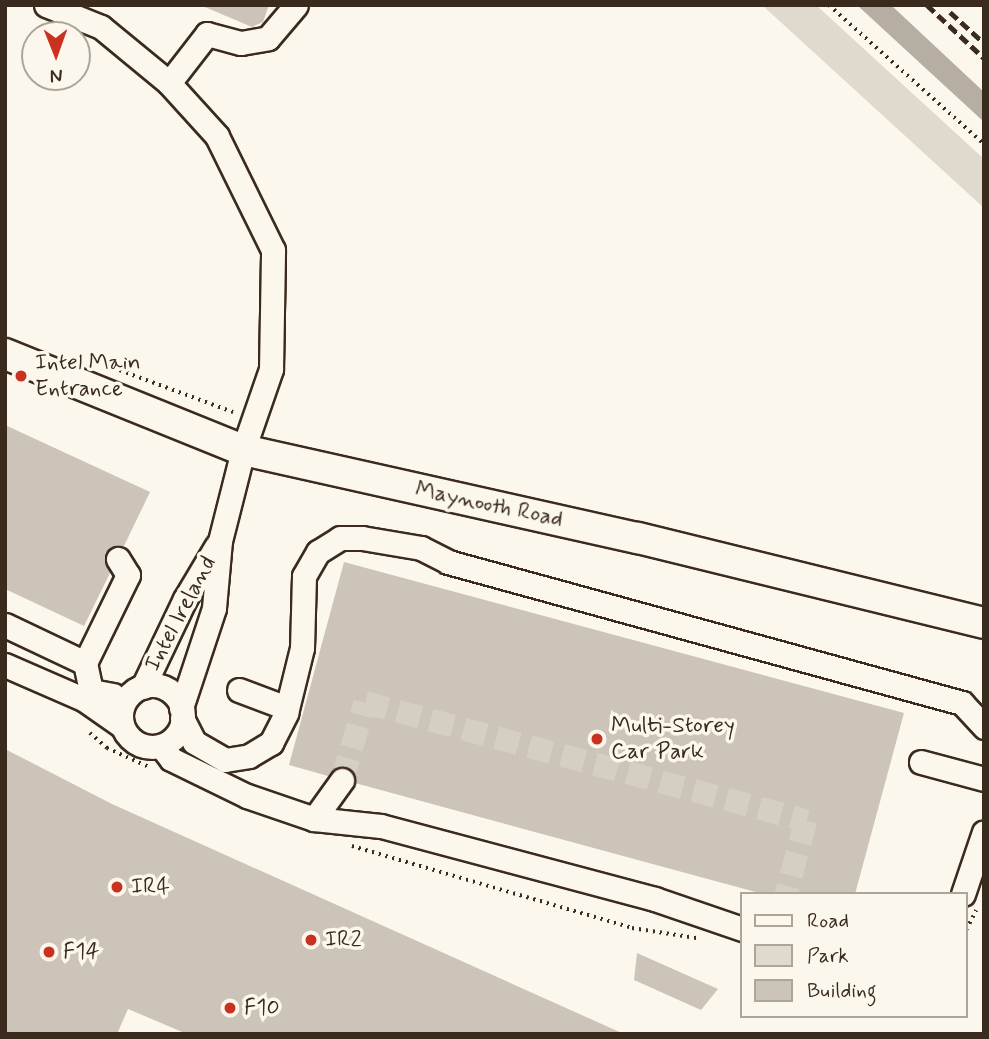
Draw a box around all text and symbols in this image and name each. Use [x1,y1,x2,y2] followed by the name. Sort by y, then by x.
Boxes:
[21,21,91,91] north arrow
[50,63,63,88] text: N
[35,349,139,403] place label: Intel Main Entrance
[13,368,29,384] marker: Intel Main Entrance
[413,476,565,534] street label: Maynooth Road
[137,549,225,679] street label: Intel Ireland
[611,712,735,766] place label: Multi-Storey Car Park
[589,731,605,747] marker: Multi-Storey Car Park
[131,873,170,901] place label: IR4
[109,879,125,895] marker: IR4
[740,892,968,1018] legend
[807,907,849,935] text: Road
[325,926,362,954] place label: IR2
[303,932,319,948] marker: IR2
[63,938,99,966] place label: F14
[807,942,849,970] text: Park
[41,944,57,960] marker: F14
[807,977,877,1005] text: Building
[244,994,280,1022] place label: F10
[222,1000,238,1016] marker: F10

